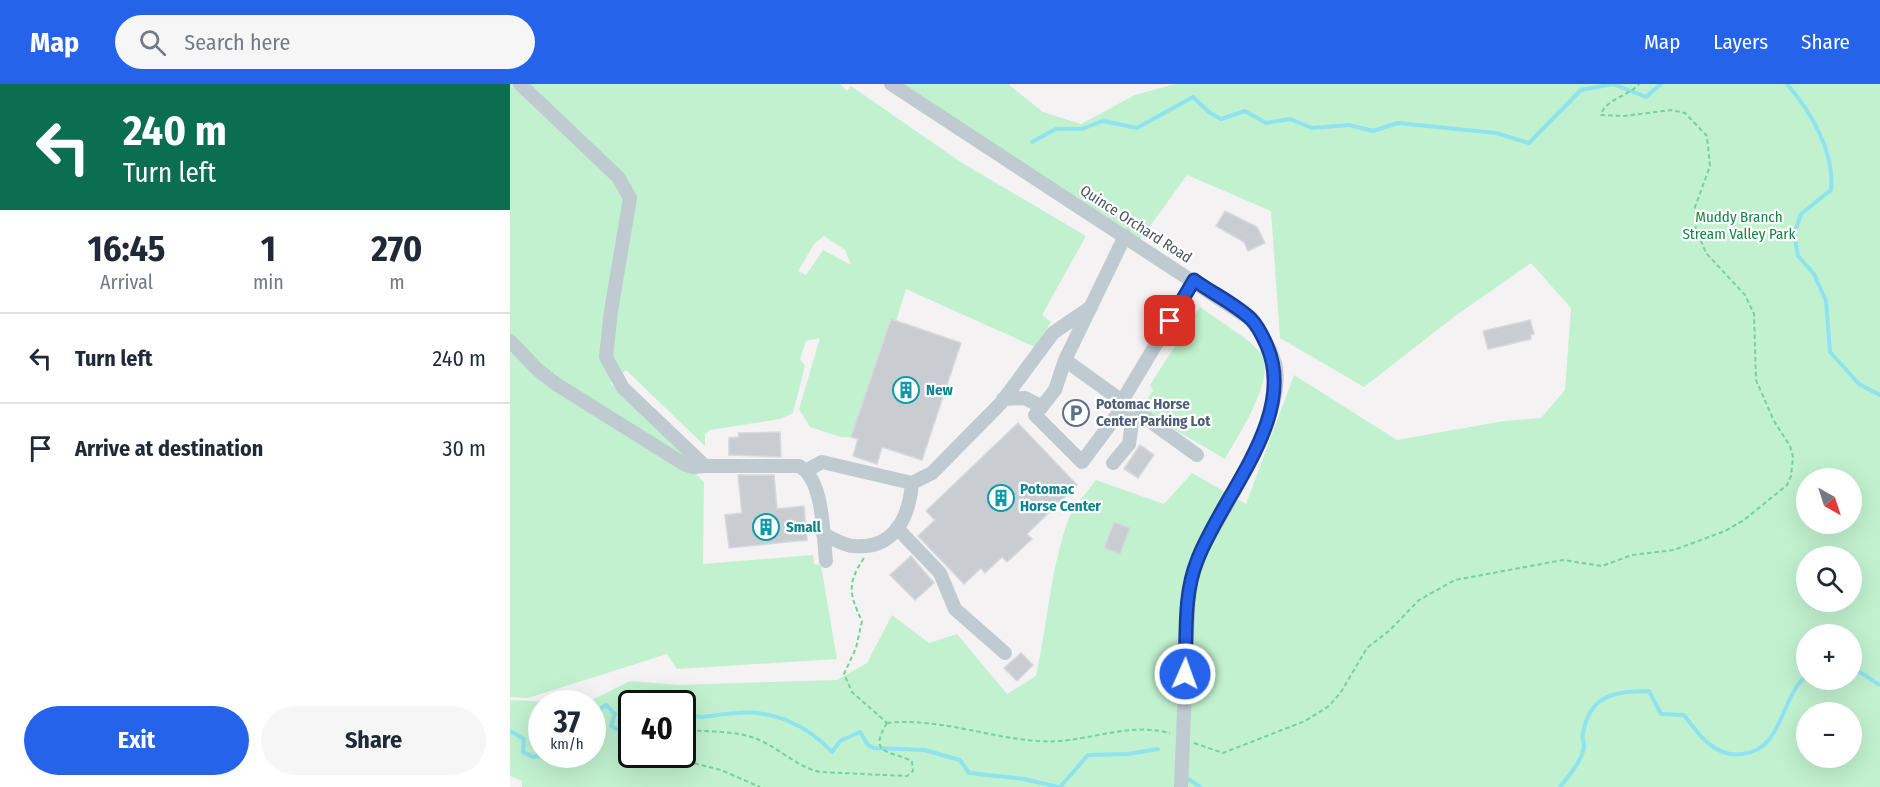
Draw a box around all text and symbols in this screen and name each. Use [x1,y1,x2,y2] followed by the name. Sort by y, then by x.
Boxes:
[115,15,535,69] search box
[30,26,79,59] text: Map
[136,26,169,59] icon: search
[184,29,290,56] text: Search here
[1644,29,1680,55] text: Map
[1713,29,1768,55] text: Layers
[1801,29,1850,55] text: Share
[123,106,227,156] text: 240 m
[24,108,102,186] icon: left
[123,157,216,189] text: Turn left
[1077,181,1195,267] street label: Quince Orchard Road
[1682,208,1796,243] park label: Muddy Branch Stream Valley Park
[87,227,165,271] text: 16:45
[261,227,276,271] text: 1
[371,227,422,271] text: 270
[100,270,153,294] text: Arrival
[253,270,284,294] text: min
[389,270,405,294] text: m
[1144,295,1195,346] pin
[1153,304,1186,337] icon: arrive
[24,342,57,375] icon: left
[75,345,153,372] text: Turn left
[433,345,486,372] text: 240 m
[891,375,921,405] building icon: New
[926,381,954,399] place label: New
[1096,395,1211,430] place label: Potomac Horse Center Parking Lot
[1061,398,1091,428] parking icon: Potomac Horse Center Parking Lot
[24,432,57,465] icon: arrive
[75,435,263,462] text: Arrive at destination
[443,435,486,462] text: 30 m
[1796,468,1862,534] north arrow
[1796,468,1862,768] map controls
[1020,480,1101,515] place label: Potomac Horse Center
[986,483,1016,513] building icon: Potomac Horse Center
[751,512,781,542] building icon: Small
[786,518,822,536] place label: Small
[1796,546,1862,612] button: search
[1796,624,1862,690] button: +
[1153,642,1217,706] position arrow
[618,690,696,768] speed limit sign: 40
[1796,702,1862,768] button: −
[554,704,580,740] text: 37
[24,706,249,775] button: Exit
[261,706,486,775] button: Share
[550,735,584,753] text: km/h

